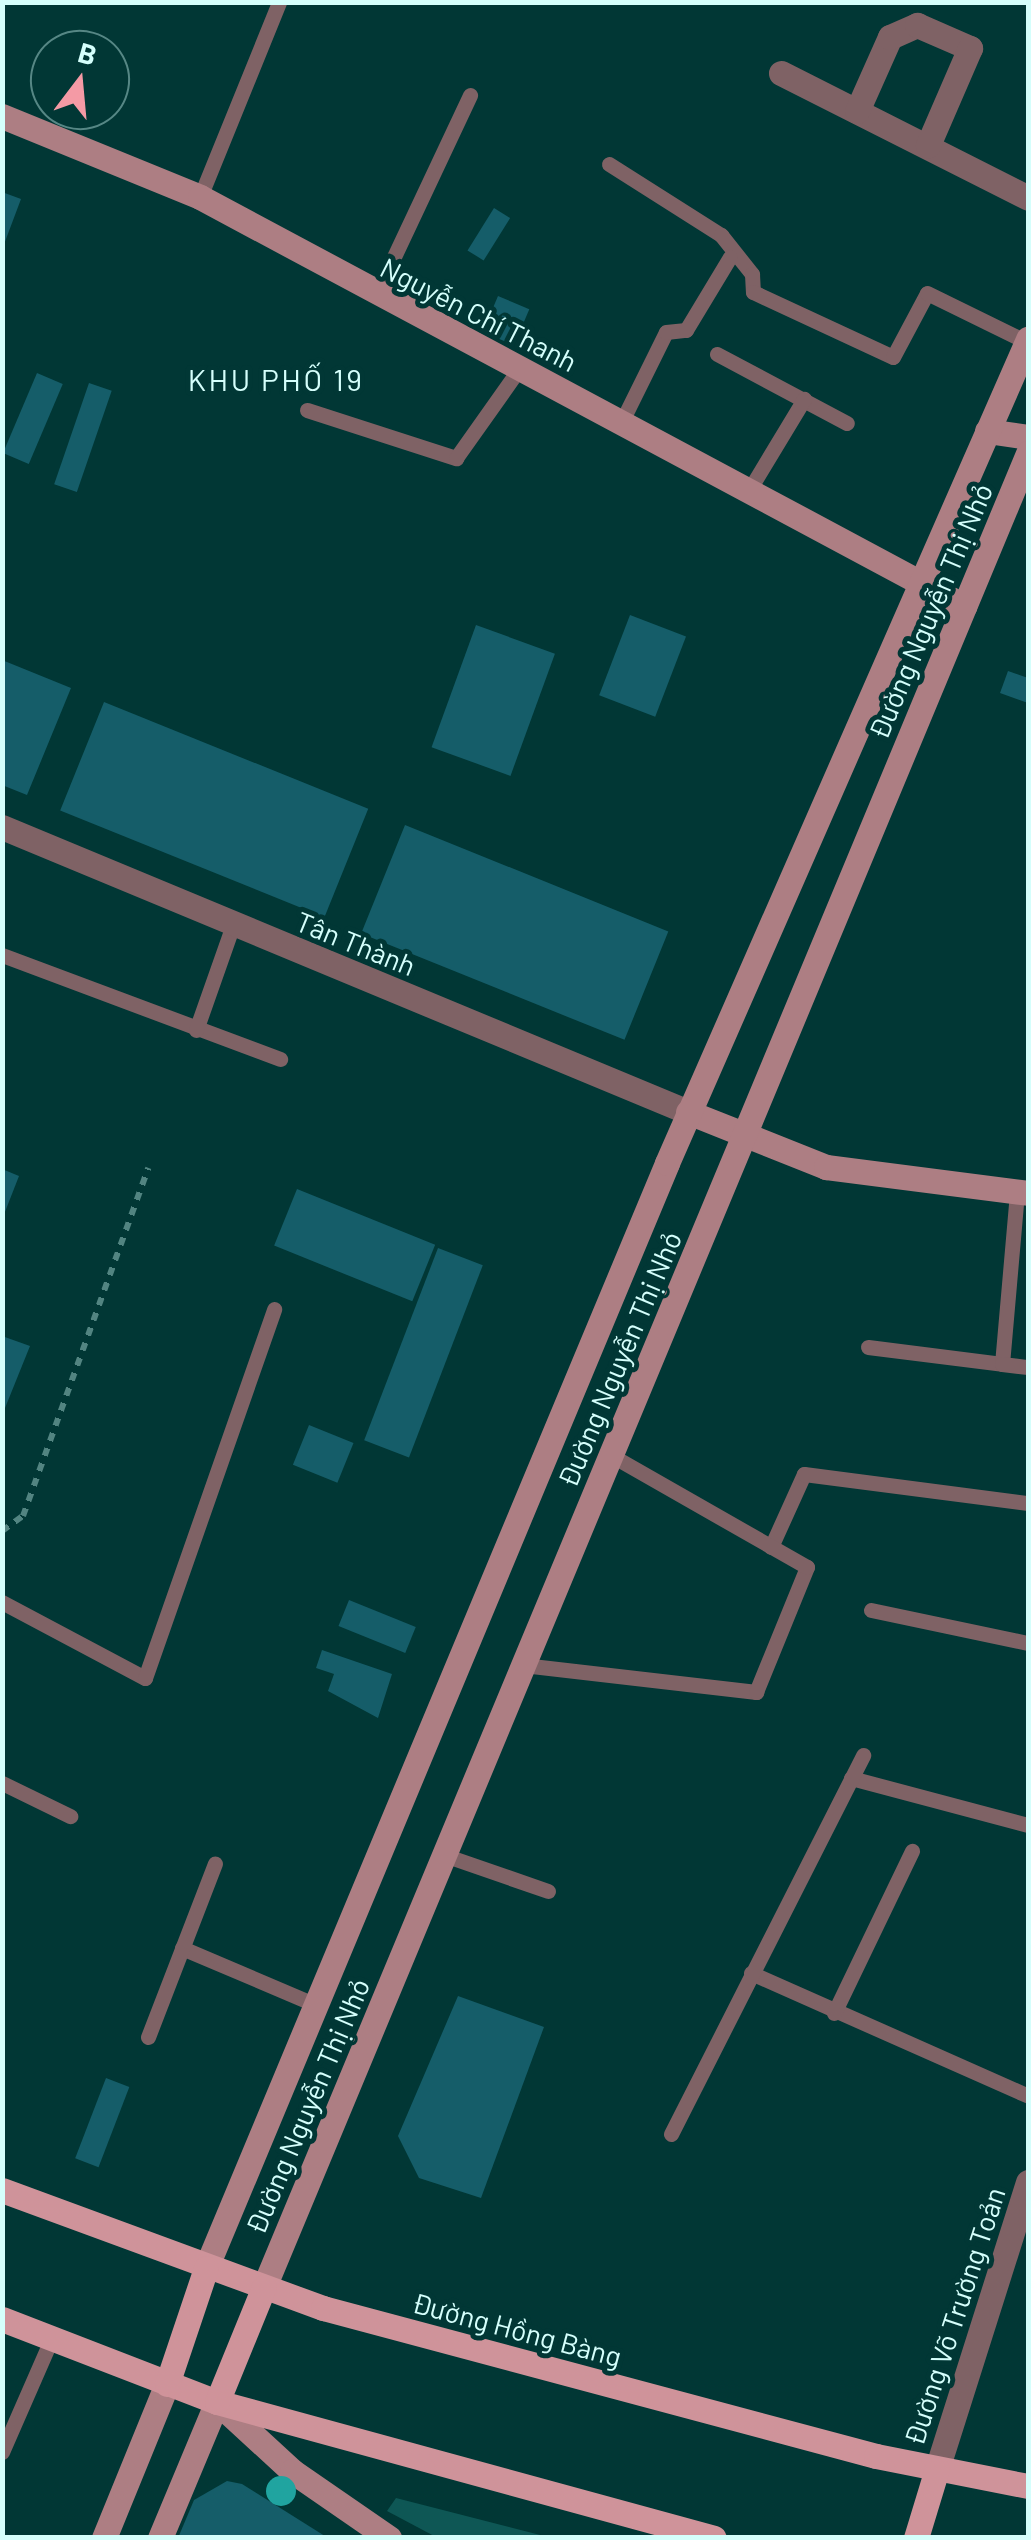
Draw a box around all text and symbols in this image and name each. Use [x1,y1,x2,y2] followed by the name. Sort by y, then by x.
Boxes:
[30,30,130,130] north arrow
[75,34,101,72] text: B
[375,250,583,378] street label: Nguyễn Chí Thanh
[188,361,364,397] district label: KHU PHỐ 19
[861,478,999,744] street label: Đường Nguyễn Thị Nhỏ
[291,904,421,982] street label: Tân Thành
[550,1226,688,1492] street label: Đường Nguyễn Thị Nhỏ
[238,1973,376,2239] street label: Đường Nguyễn Thị Nhỏ
[896,2183,1012,2449] street label: Đường Võ Trường Toản
[409,2285,625,2373] street label: Đường Hồng Bàng

